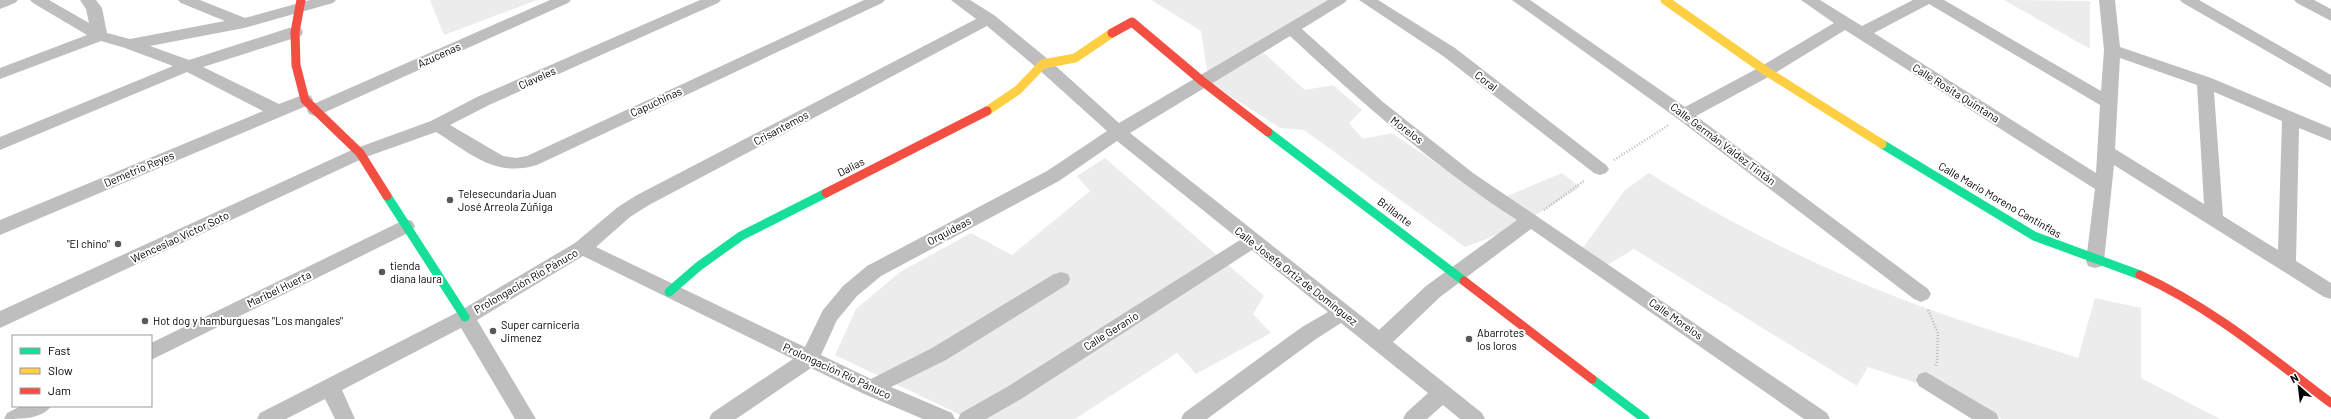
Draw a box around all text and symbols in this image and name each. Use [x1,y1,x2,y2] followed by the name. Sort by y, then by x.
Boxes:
[415,39,462,70] street label: Azucenas
[1910,61,2002,125] street label: Calle Rosita Quintana
[516,64,557,91] street label: Claveles
[1473,68,1500,93] street label: Coral
[628,84,684,119] street label: Capuchinas
[1668,100,1778,187] street label: Calle Germán Valdez Tintán
[751,108,810,147] street label: Crisantemos
[1388,113,1426,146] street label: Morelos
[102,148,176,189] street label: Demetrio Reyes
[835,154,866,179] street label: Dalias
[1936,159,2064,240] street label: Calle Mario Moreno Cantinflas
[458,187,556,213] place label: Telesecundaria Juan José Arreola Zúñiga
[1375,194,1415,229] street label: Brillante
[445,195,455,205] marker: Telesecundaria Juan José Arreola Zúñiga
[129,208,231,265] street label: Wenceslao Víctor Soto
[925,214,973,248] street label: Orquídeas
[1232,224,1360,328] street label: Calle Josefa Ortiz de Domínguez
[67,237,110,250] place label: "El chino"
[113,239,123,249] marker: "El chino"
[471,245,580,316] street label: Prolongación Río Pánuco
[390,259,442,285] place label: tienda diana laura
[245,267,313,310] street label: Maribel Huerta
[377,267,387,277] marker: tienda diana laura
[1647,295,1706,342] street label: Calle Morelos
[1081,309,1141,353] street label: Calle Geranio
[153,314,343,327] place label: Hot dog y hamburguesas "Los mangales"
[140,316,150,326] marker: Hot dog y hamburguesas "Los mangales"
[501,318,579,344] place label: Super carniceria Jimenez
[488,326,498,336] marker: Super carniceria Jimenez
[1477,326,1524,352] place label: Abarrotes los loros
[1464,334,1474,344] marker: Abarrotes los loros
[12,335,152,407] legend
[781,340,893,401] street label: Prolongación Río Pánuco
[48,343,71,357] text: Fast
[48,363,73,377] text: Slow
[2279,367,2319,407] north arrow
[2288,370,2300,385] text: N
[48,383,71,397] text: Jam

